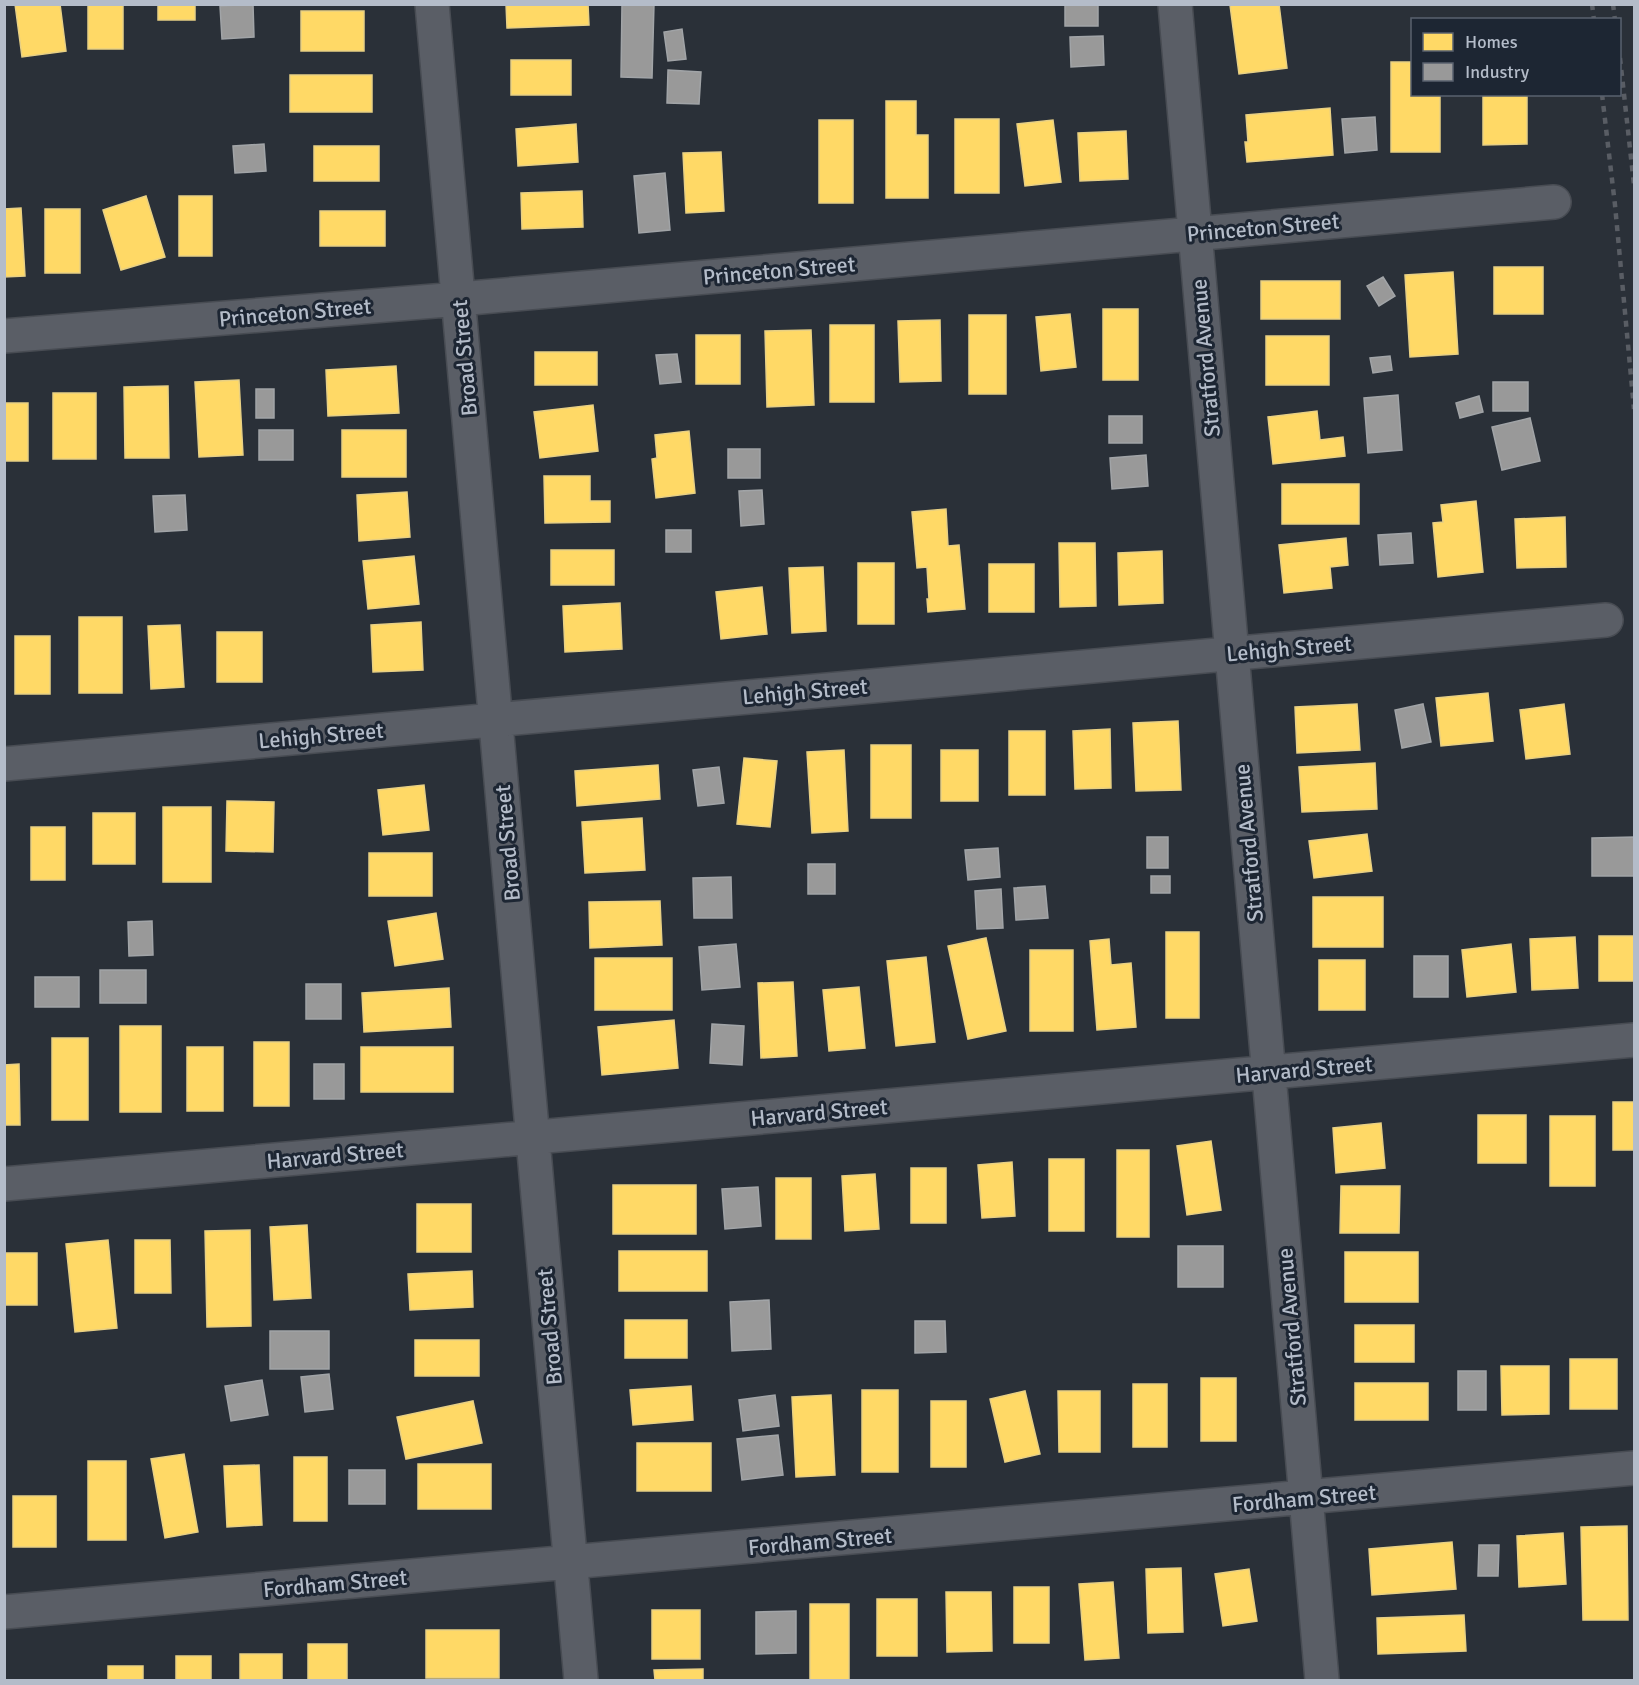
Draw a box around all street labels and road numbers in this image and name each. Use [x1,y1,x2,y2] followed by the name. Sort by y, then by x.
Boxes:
[1186,207,1341,248] street label: Princeton Street
[702,250,857,291] street label: Princeton Street
[1185,278,1226,438] street label: Stratford Avenue
[218,292,373,333] street label: Princeton Street
[446,298,483,417] street label: Broad Street
[1225,630,1353,667] street label: Lehigh Street
[741,673,869,710] street label: Lehigh Street
[257,717,385,754] street label: Lehigh Street
[1228,763,1269,923] street label: Stratford Avenue
[489,783,526,902] street label: Broad Street
[1234,1050,1374,1089] street label: Harvard Street
[749,1093,889,1132] street label: Harvard Street
[265,1136,405,1175] street label: Harvard Street
[1271,1247,1312,1407] street label: Stratford Avenue
[531,1267,568,1386] street label: Broad Street
[1231,1479,1378,1518] street label: Fordham Street
[747,1522,894,1561] street label: Fordham Street
[262,1564,409,1603] street label: Fordham Street

